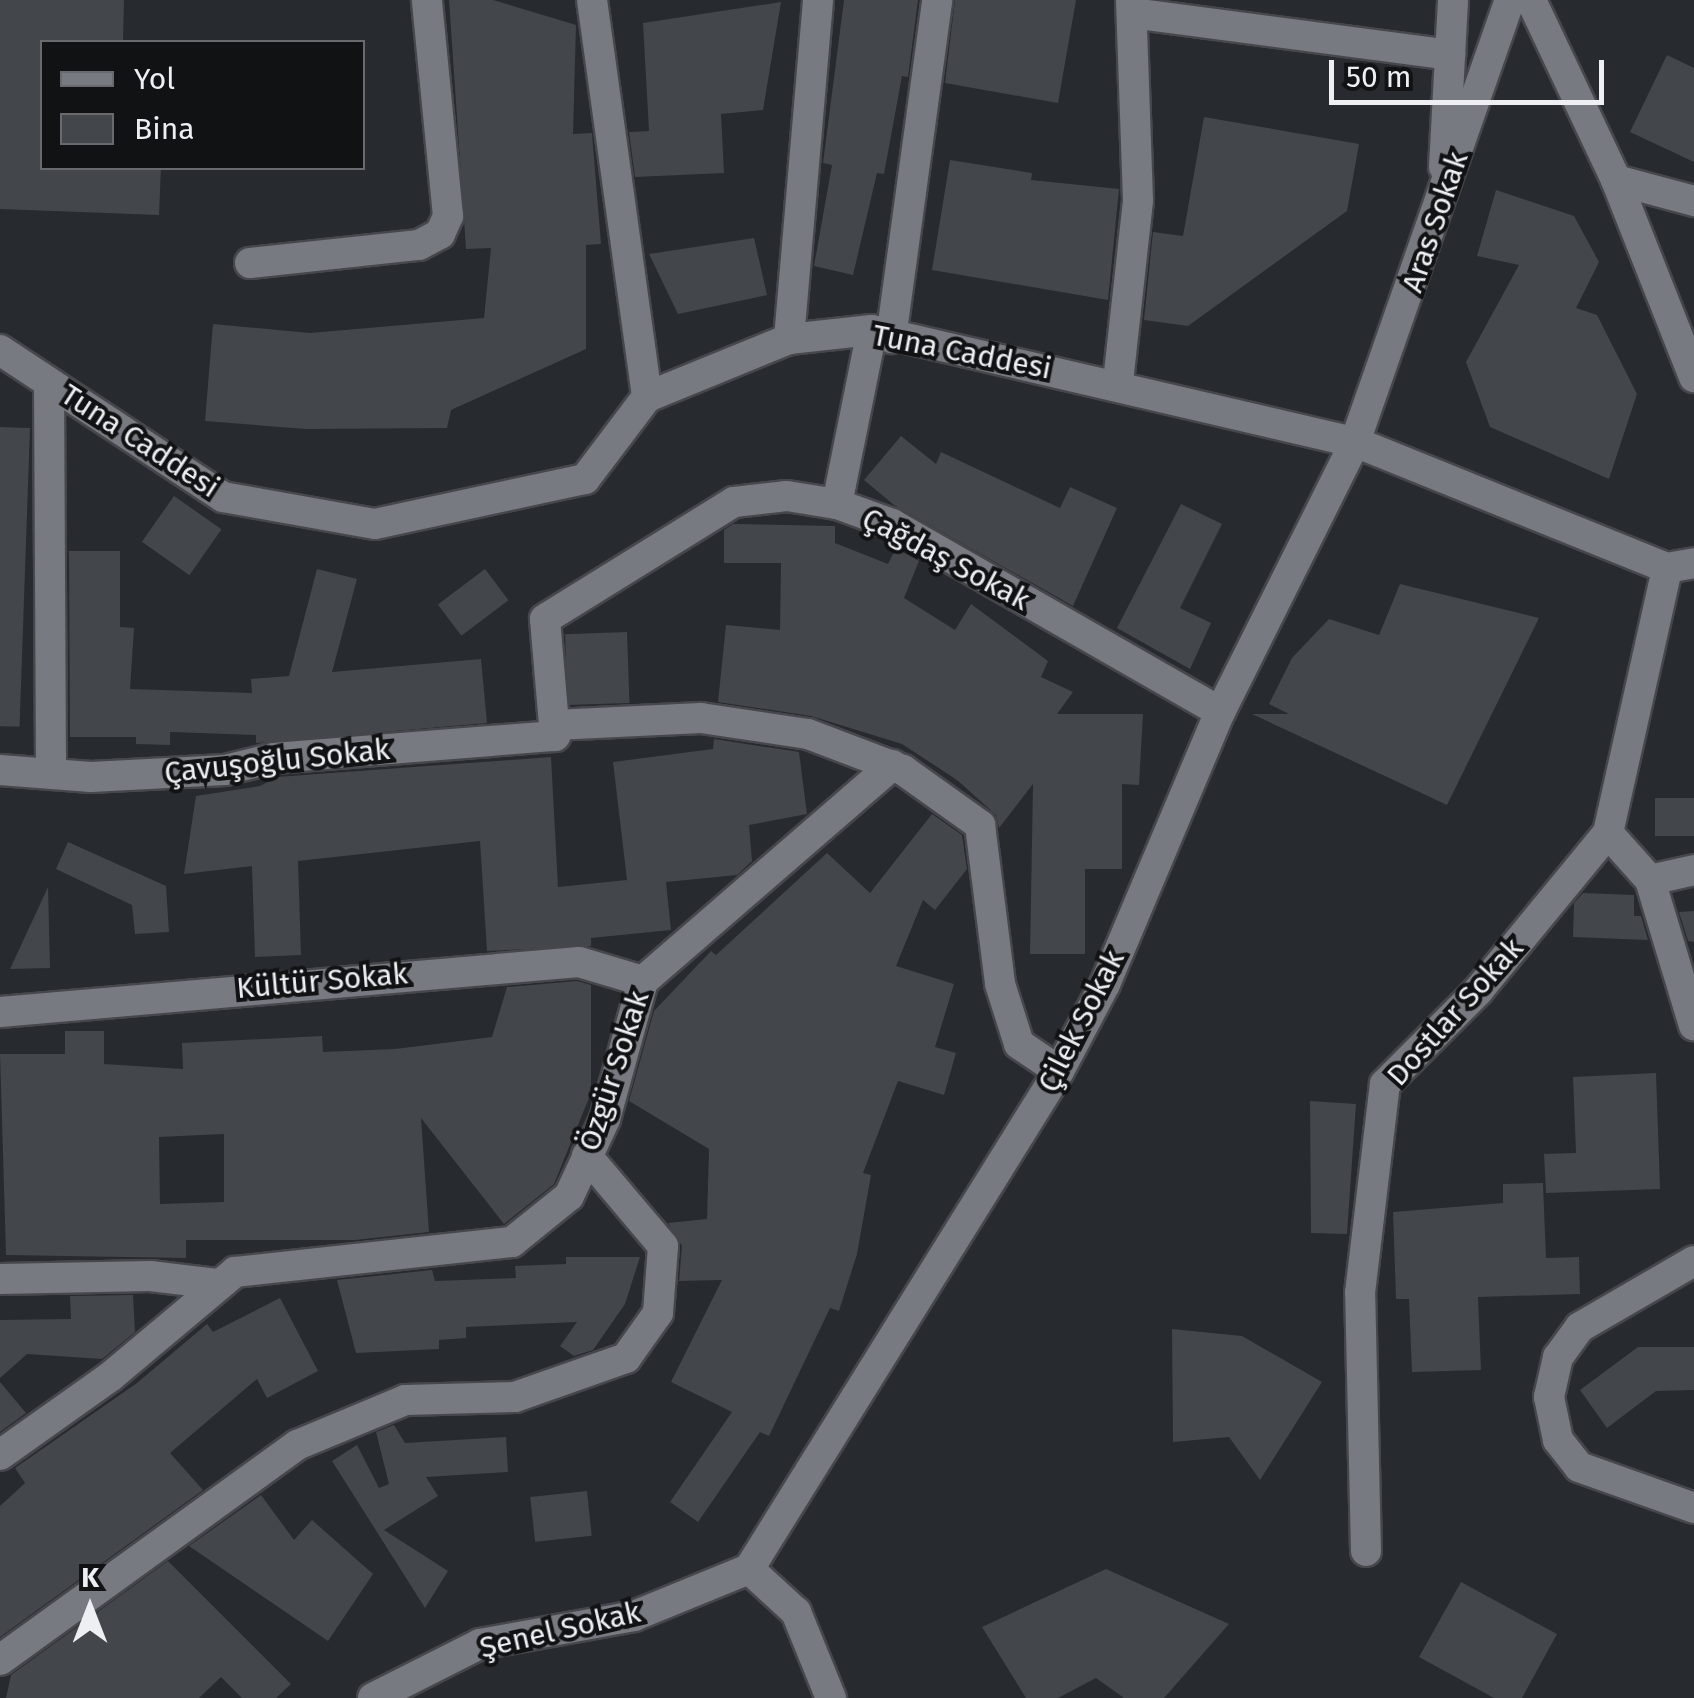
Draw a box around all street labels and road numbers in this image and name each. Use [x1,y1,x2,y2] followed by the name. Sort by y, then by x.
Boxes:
[1394,147,1476,297] street label: Aras Sokak
[870,317,1054,387] street label: Tuna Caddesi
[54,377,226,505] street label: Tuna Caddesi
[856,500,1036,618] street label: Çağdaş Sokak
[163,731,391,791] street label: Çavuşoğlu Sokak
[1379,931,1531,1093] street label: Dostlar Sokak
[1030,944,1132,1098] street label: Çilek Sokak
[235,956,409,1006] street label: Kültür Sokak
[571,986,657,1156] street label: Özgür Sokak
[476,1594,644,1666] street label: Şenel Sokak

